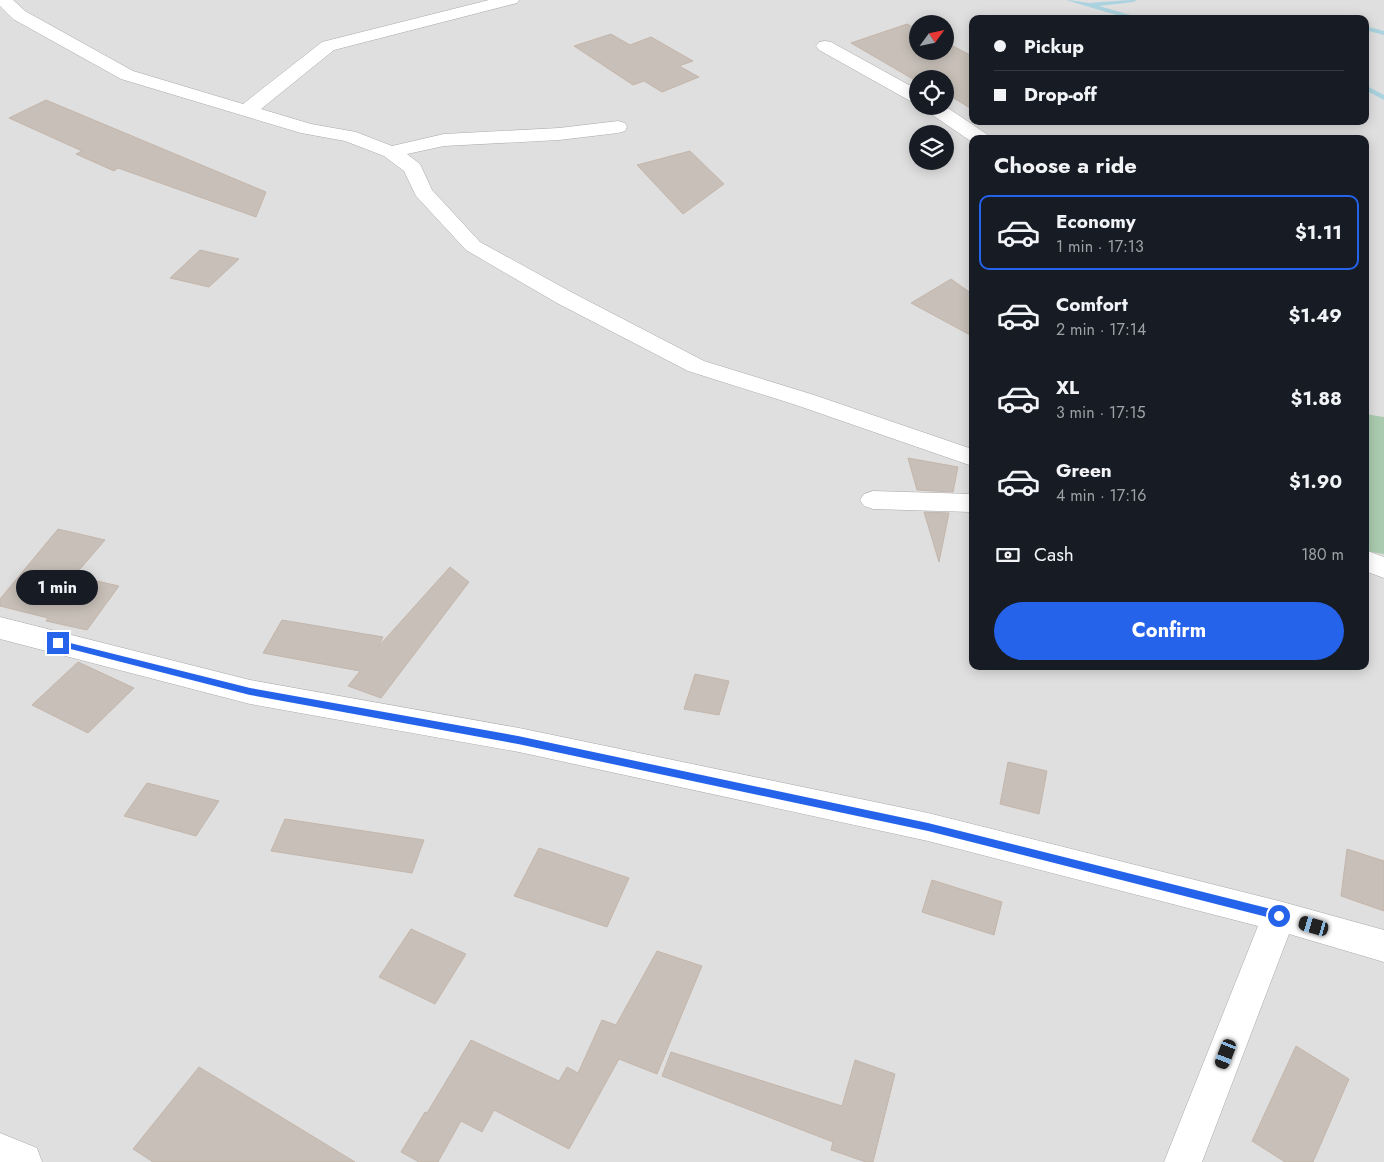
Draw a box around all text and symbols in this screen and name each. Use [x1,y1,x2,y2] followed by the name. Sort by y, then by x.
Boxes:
[909,15,954,60] north arrow
[909,15,954,170] map controls
[1024,33,1084,60] text: Pickup
[909,70,954,115] button: locate
[1024,81,1097,108] text: Drop-off
[909,125,954,170] button: layers
[994,149,1137,181] text: Choose a ride
[1056,208,1136,235] text: Economy
[996,210,1041,255] icon: car
[1295,219,1342,246] text: $1.11
[1056,235,1144,258] text: 1 min · 17:13
[1056,291,1128,318] text: Comfort
[996,293,1041,338] icon: car
[1288,302,1342,329] text: $1.49
[1056,318,1146,341] text: 2 min · 17:14
[1056,374,1079,401] text: XL
[996,376,1041,421] icon: car
[1291,385,1342,412] text: $1.88
[1056,401,1146,424] text: 3 min · 17:15
[1056,457,1112,484] text: Green
[996,459,1041,504] icon: car
[1289,468,1342,495] text: $1.90
[1056,484,1146,507] text: 4 min · 17:16
[994,541,1022,569] icon: cash
[1034,541,1074,568] text: Cash
[1301,543,1344,566] text: 180 m
[17,570,99,606] callout: 1 min
[37,576,77,599] text: 1 min
[994,602,1344,660] button: Confirm
[47,632,69,654] route end
[1268,905,1290,927] route start
[1297,915,1330,937] car
[1213,1037,1238,1071] car

